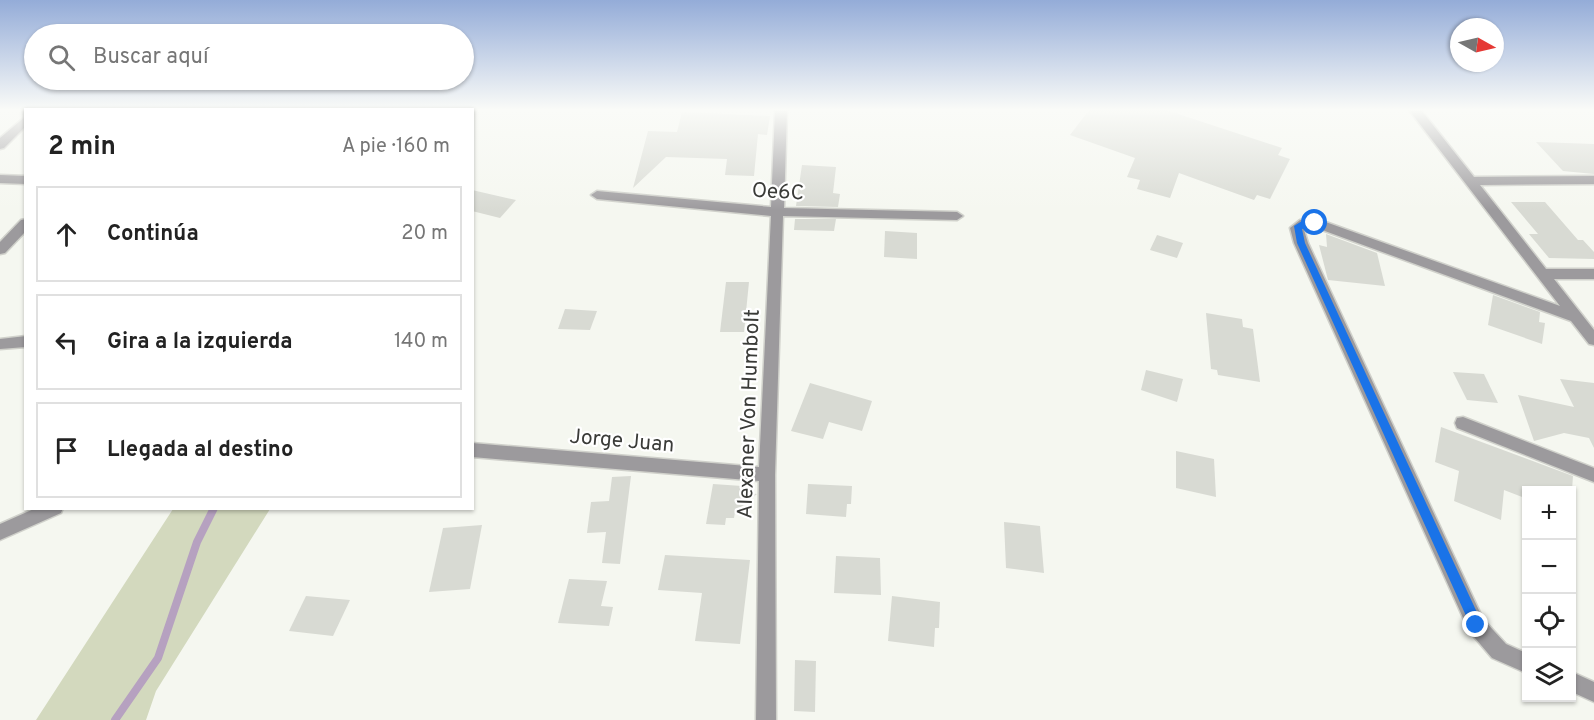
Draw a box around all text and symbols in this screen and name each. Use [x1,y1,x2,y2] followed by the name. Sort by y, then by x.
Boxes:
[1450,18,1504,72] north arrow
[24,24,474,90] search box
[45,41,78,74] icon: search
[93,44,209,71] text: Buscar aquí
[48,131,116,164] text: 2 min
[342,134,450,160] text: A pie · 160 m
[751,178,805,207] street label: Oe6C
[1301,209,1327,235] route start
[50,218,83,251] icon: ahead
[107,221,199,248] text: Continúa
[401,221,448,247] text: 20 m
[732,309,767,519] street label: Alexaner Von Humbolt
[50,326,83,359] icon: left
[107,329,293,356] text: Gira a la izquierda
[394,329,448,355] text: 140 m
[568,423,675,460] street label: Jorge Juan
[50,434,83,467] icon: arrive
[107,437,293,464] text: Llegada al destino
[1522,486,1576,702] map controls
[1522,486,1576,540] button: +
[1522,540,1576,594] button: −
[1522,594,1576,648] button: locate
[1462,611,1488,637] route end
[1522,648,1576,702] button: layers

